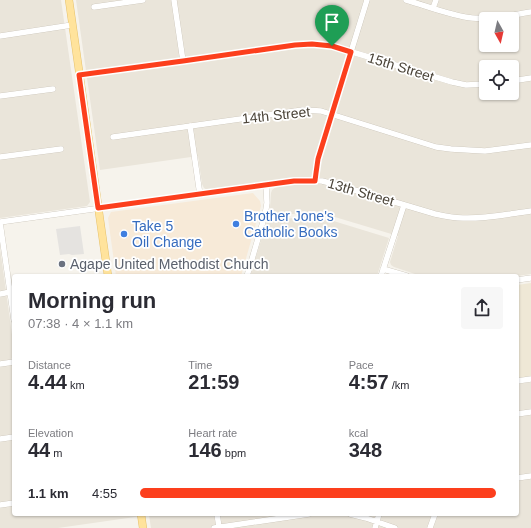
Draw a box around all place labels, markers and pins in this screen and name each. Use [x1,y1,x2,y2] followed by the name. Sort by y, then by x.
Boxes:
[315,5,349,46] pin
[244,208,337,240] place label: Brother Jone's Catholic Books
[132,218,202,250] place label: Take 5 Oil Change
[231,219,241,229] marker: Brother Jone's Catholic Books
[119,229,129,239] marker: Take 5 Oil Change
[70,256,268,272] place label: Agape United Methodist Church
[57,259,67,269] marker: Agape United Methodist Church

